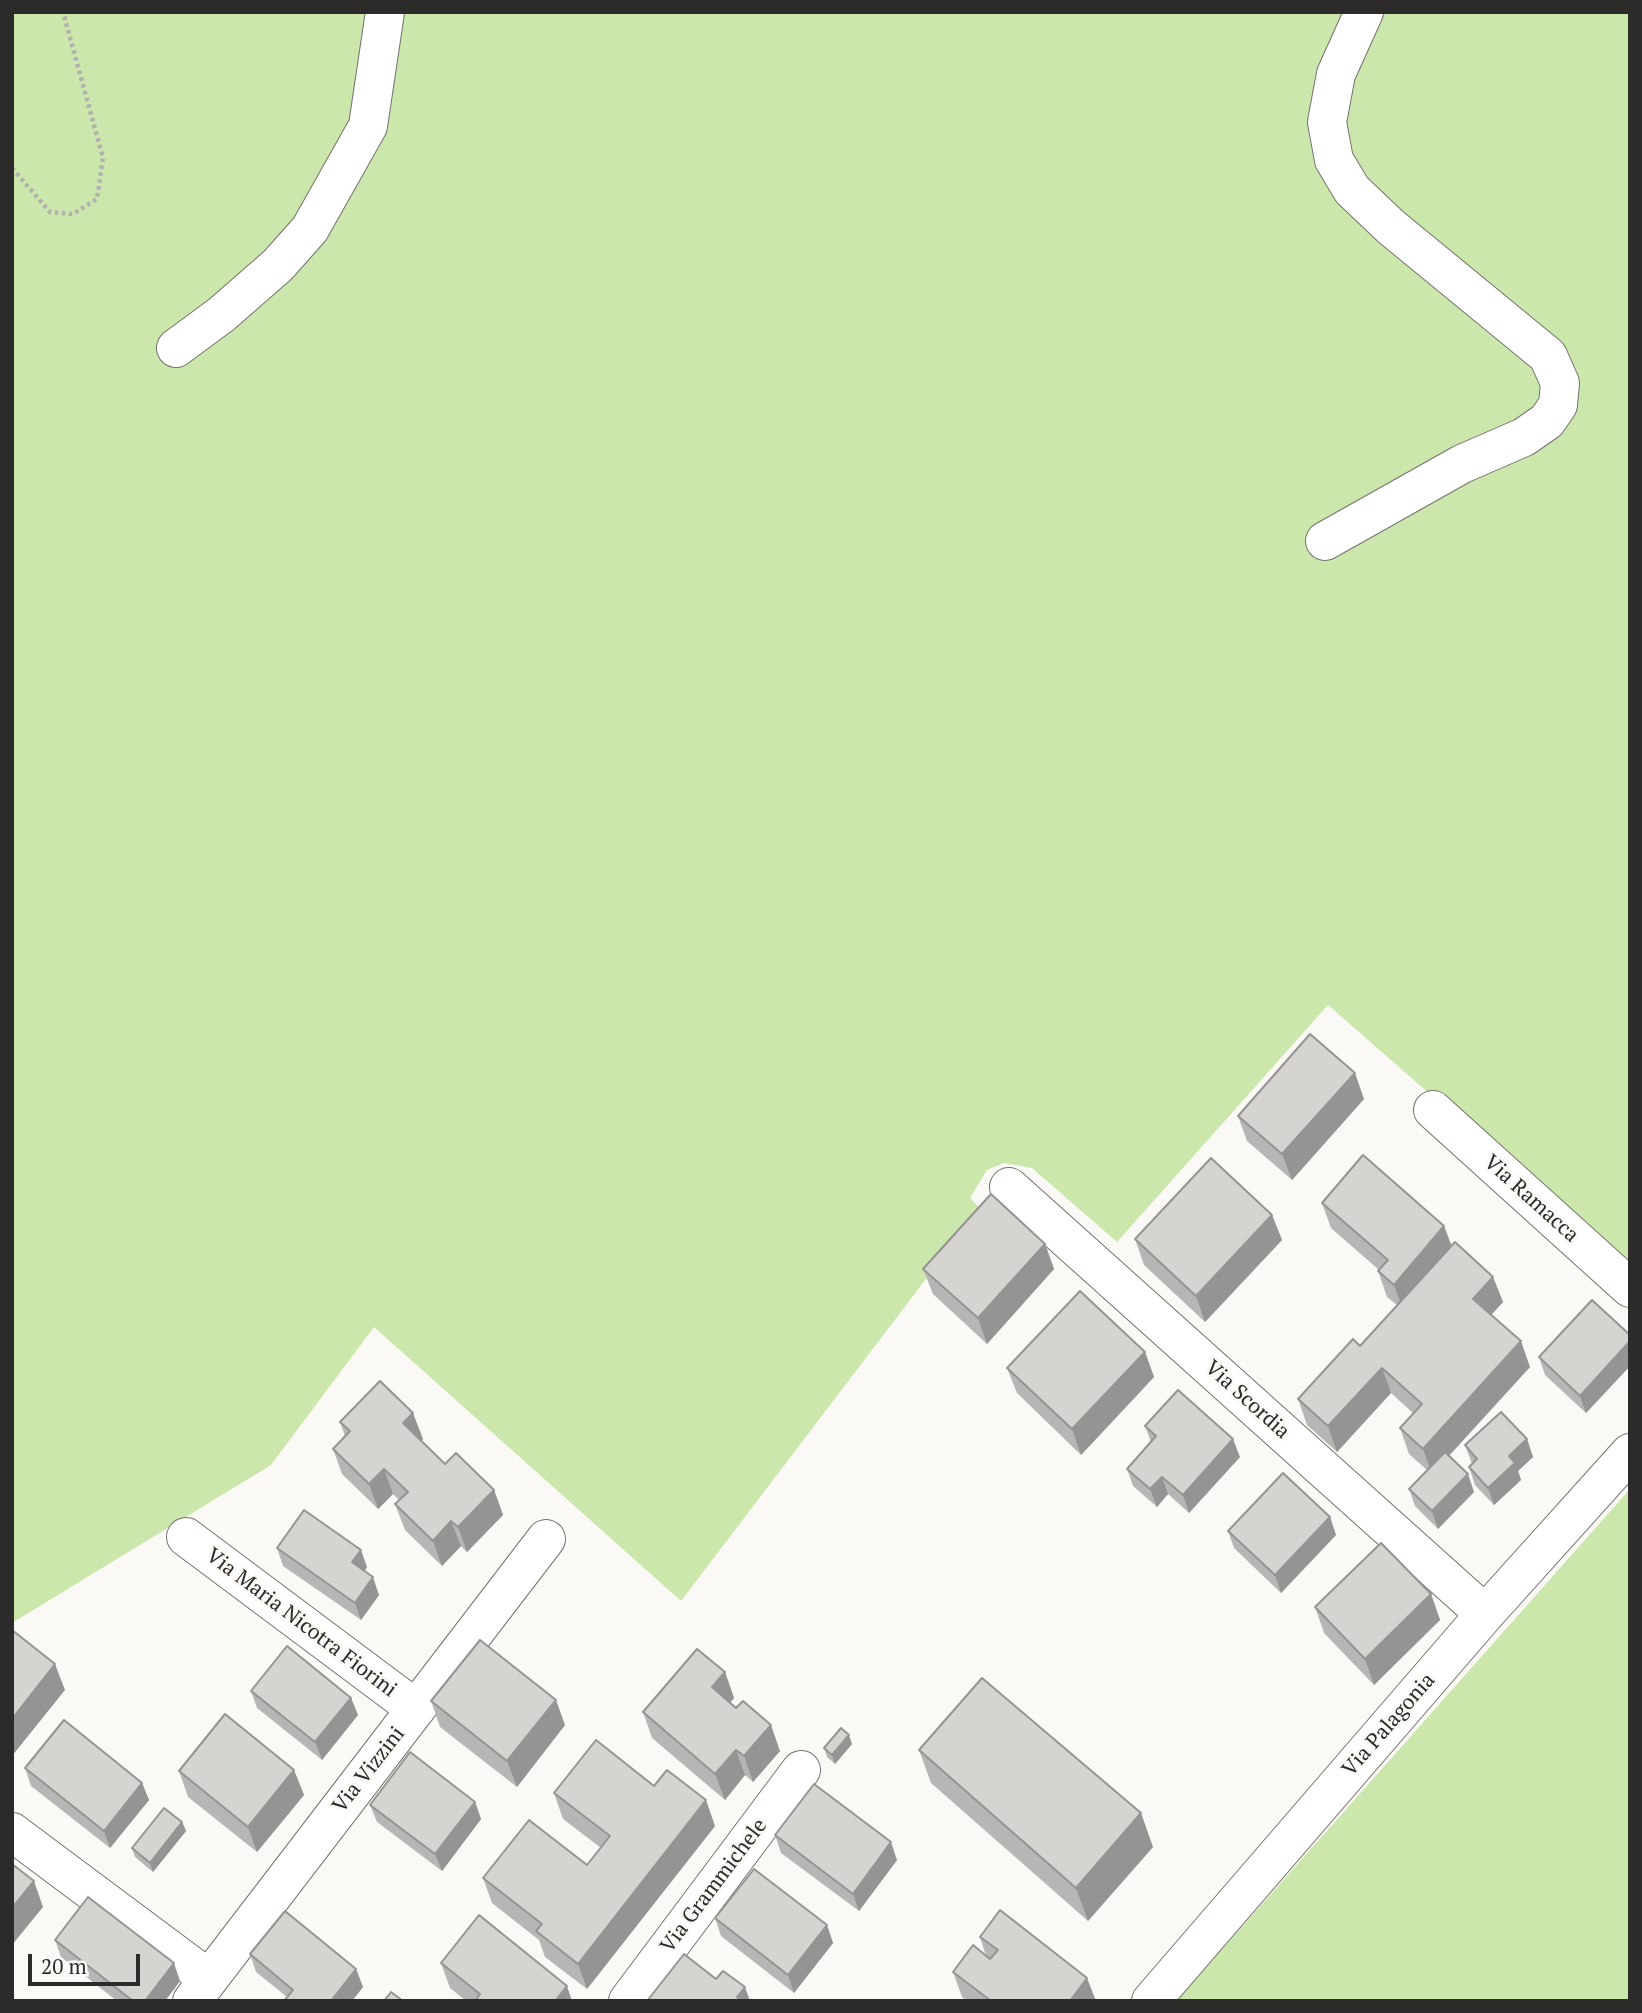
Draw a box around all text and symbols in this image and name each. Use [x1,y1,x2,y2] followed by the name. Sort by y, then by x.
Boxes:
[1478,1150,1584,1248] street label: Via Ramacca
[1199,1355,1295,1445] street label: Via Scordia
[201,1543,401,1703] street label: Via Maria Nicotra Fiorini
[1337,1668,1441,1782] street label: Via Palagonia
[328,1722,410,1818] street label: Via Vizzini
[655,1814,773,1958] street label: Via Grammichele
[32,1940,144,1984] scale bar
[41,1952,87,1980] text: 20 m

